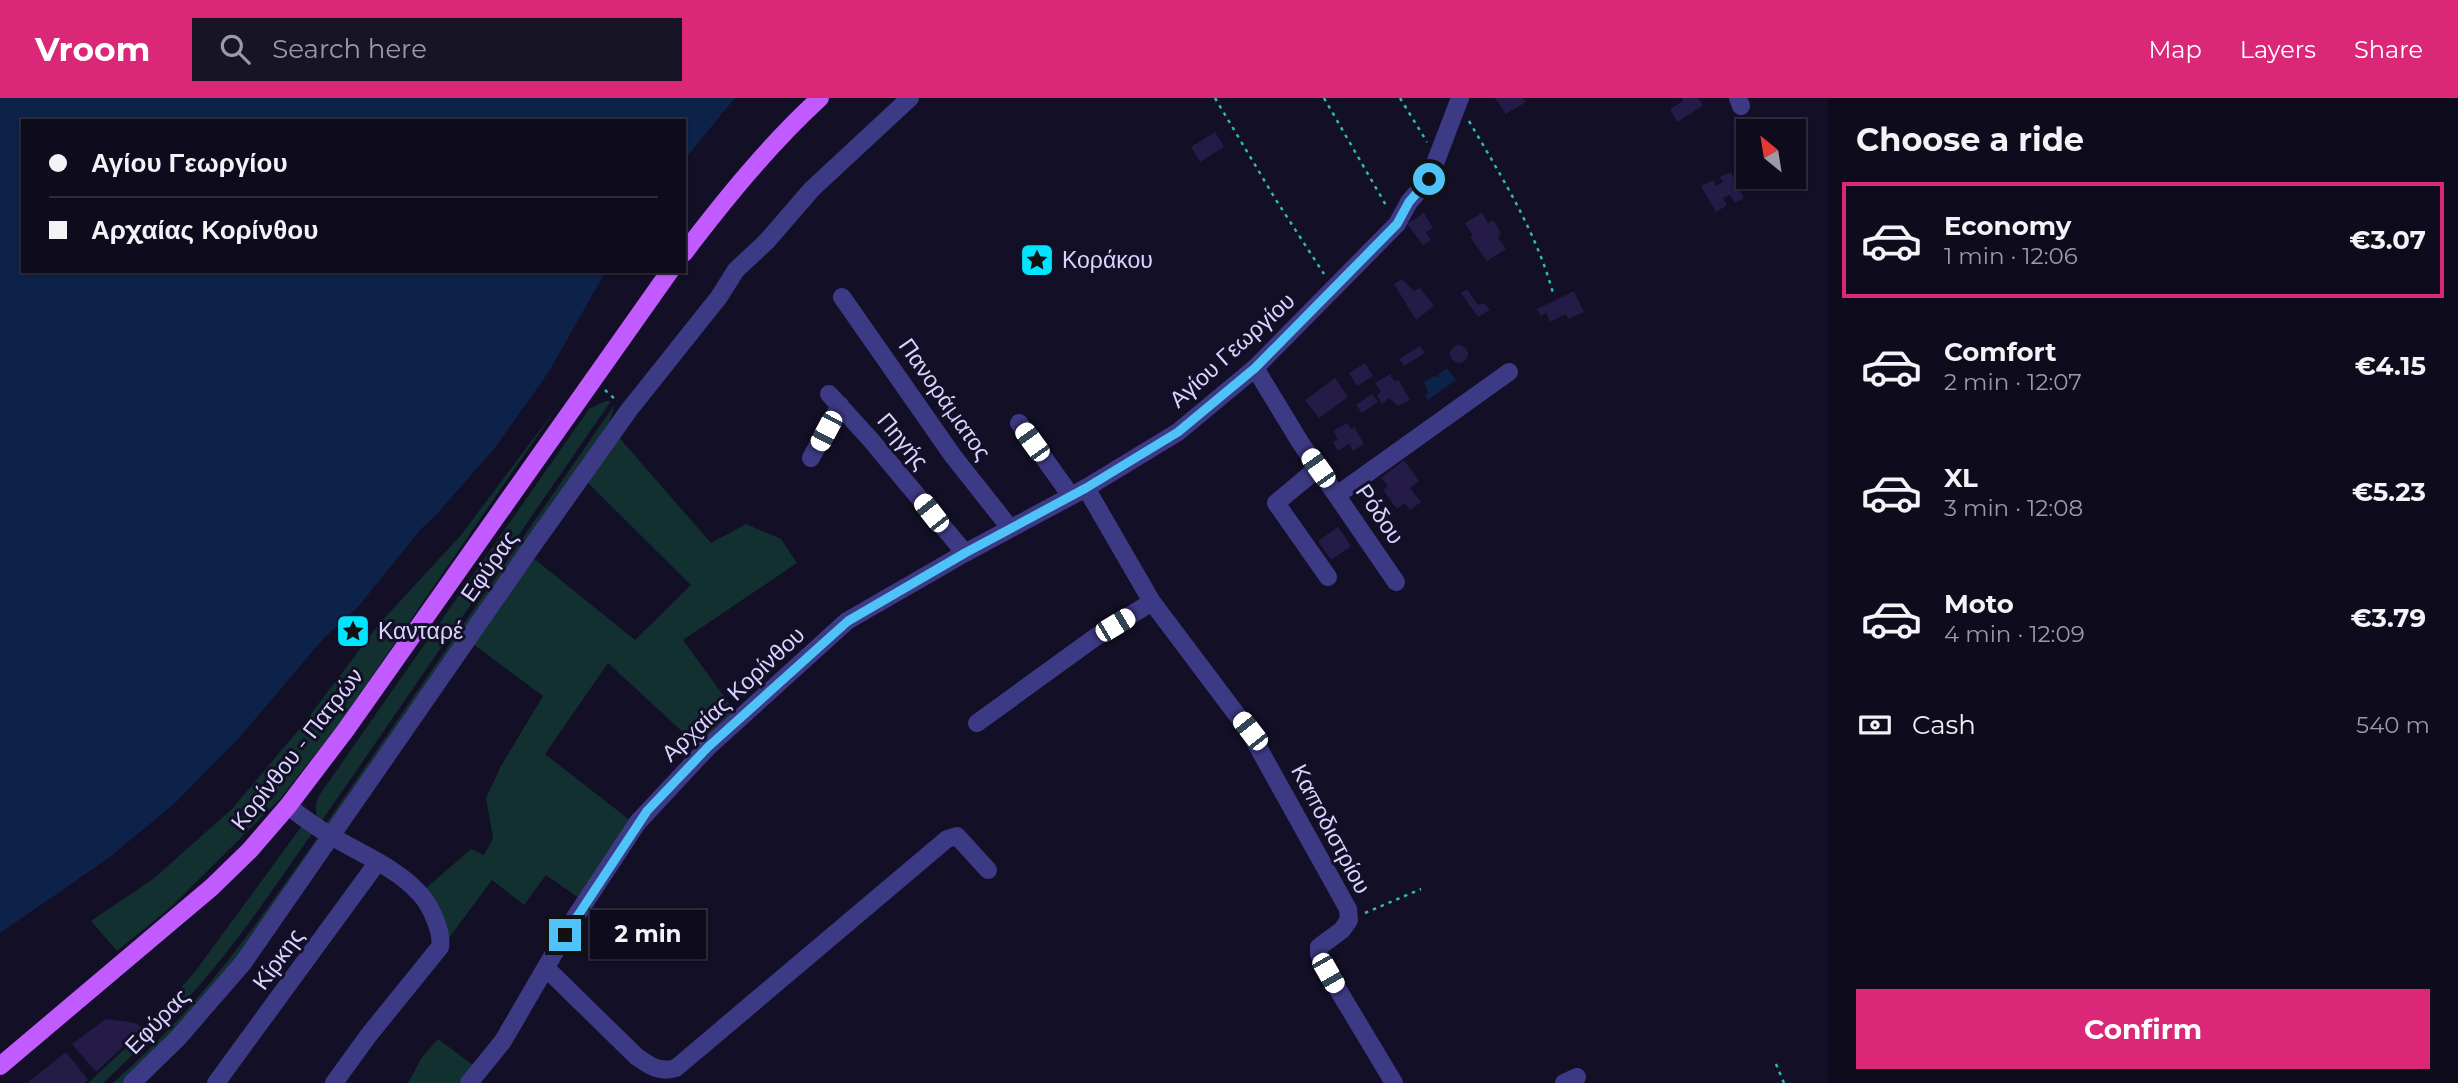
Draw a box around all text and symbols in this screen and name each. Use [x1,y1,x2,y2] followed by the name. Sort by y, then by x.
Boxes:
[192,18,682,81] search box
[35,29,150,69] text: Vroom
[216,30,254,68] icon: search
[272,33,427,65] text: Search here
[2148,35,2202,64] text: Map
[2240,35,2316,64] text: Layers
[2354,35,2423,64] text: Share
[1736,119,1806,189] north arrow
[1736,119,1806,189] map controls
[1856,120,2084,159] text: Choose a ride
[91,147,288,179] text: Αγίου Γεωργίου
[1413,163,1445,195] route start
[1860,209,1923,272] icon: car
[1944,210,2071,242] text: Economy
[91,214,318,246] text: Αρχαίας Κορίνθου
[2349,224,2426,256] text: €3.07
[1018,241,1056,279] place icon: Κοράκου
[1944,242,2078,270] text: 1 min · 12:06
[1062,246,1153,274] place label: Κοράκου
[1164,286,1300,414] street label: Αγίου Γεωργίου
[893,333,997,465] street label: Πανοράματος
[1860,335,1923,398] icon: car
[1944,336,2056,368] text: Comfort
[2355,350,2426,382] text: €4.15
[1944,368,2082,396] text: 2 min · 12:07
[871,407,935,475] street label: Πηγής
[807,408,846,454] car
[1012,419,1053,465] car
[1298,445,1339,491] car
[1860,461,1923,524] icon: car
[1944,462,1978,494] text: XL
[2352,476,2426,508] text: €5.23
[1350,479,1410,549] street label: Ρόδου
[910,490,953,536] car
[1944,494,2083,522] text: 3 min · 12:08
[454,525,524,607] street label: Εφύρας
[1860,587,1923,650] icon: car
[1944,588,2014,620] text: Moto
[2350,602,2426,634] text: €3.79
[1092,605,1139,645] car
[334,612,372,650] place icon: Κανταρέ
[378,617,463,645] place label: Κανταρέ
[1944,620,2085,648] text: 4 min · 12:09
[656,621,810,767] street label: Αρχαίας Κορίνθου
[225,662,369,836] street label: Κορίνθου - Πατρών
[1856,706,1894,744] icon: cash
[1229,708,1272,754] car
[1912,709,1976,741] text: Cash
[2356,711,2430,739] text: 540 m
[1285,760,1377,898] street label: Καποδιστρίου
[590,910,705,960] callout: 2 min
[549,919,581,951] route end
[614,920,682,948] text: 2 min
[246,923,310,995] street label: Κίρκης
[1309,950,1348,996] car
[119,982,195,1060] street label: Εφύρας
[1856,989,2430,1069] button: Confirm

